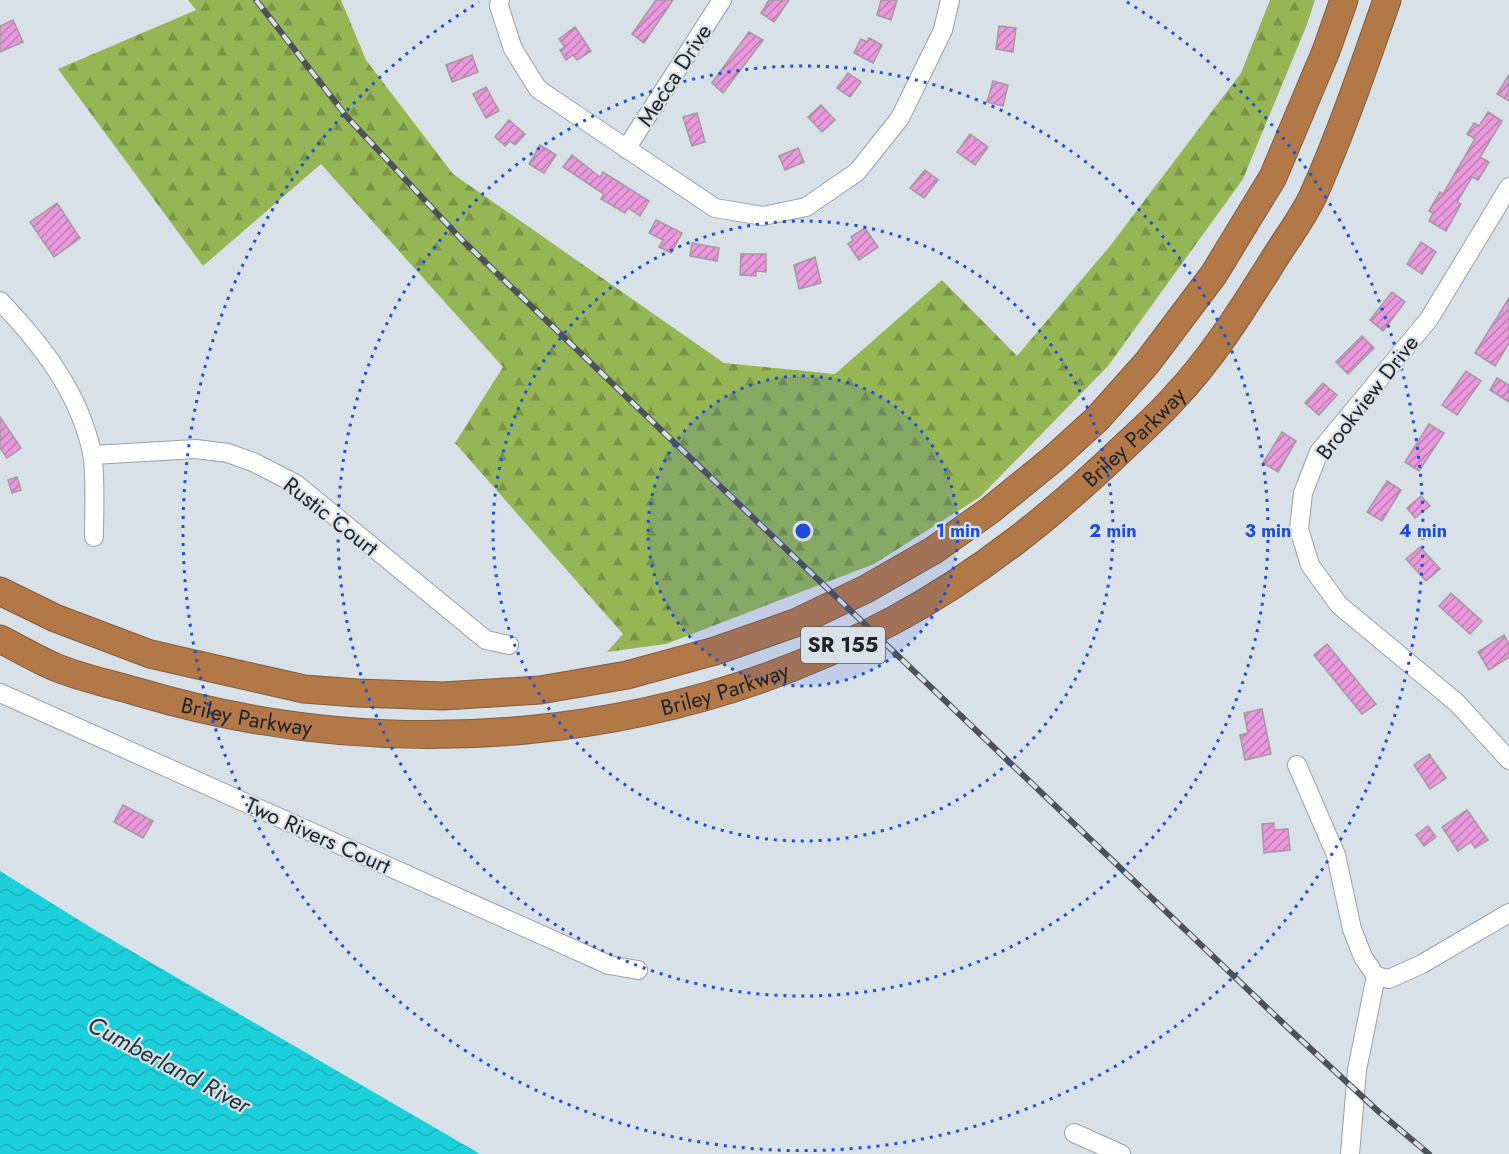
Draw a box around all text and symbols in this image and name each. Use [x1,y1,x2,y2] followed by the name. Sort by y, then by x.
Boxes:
[629,18,719,132] street label: Mecca Drive
[1308,328,1426,466] street label: Brookview Drive
[1075,379,1193,494] street label: Briley Parkway
[277,469,386,564] street label: Rustic Court
[936,518,980,544] text: 1 min
[1089,518,1137,544] text: 2 min
[1245,518,1291,544] text: 3 min
[1399,518,1447,544] text: 4 min
[793,521,813,541] centre of rings
[801,627,885,663] road number: SR 155
[657,654,794,723] street label: Briley Parkway
[178,688,314,744] street label: Briley Parkway
[240,789,396,882] street label: Two Rivers Court
[82,1007,259,1123] water label: Cumberland River

